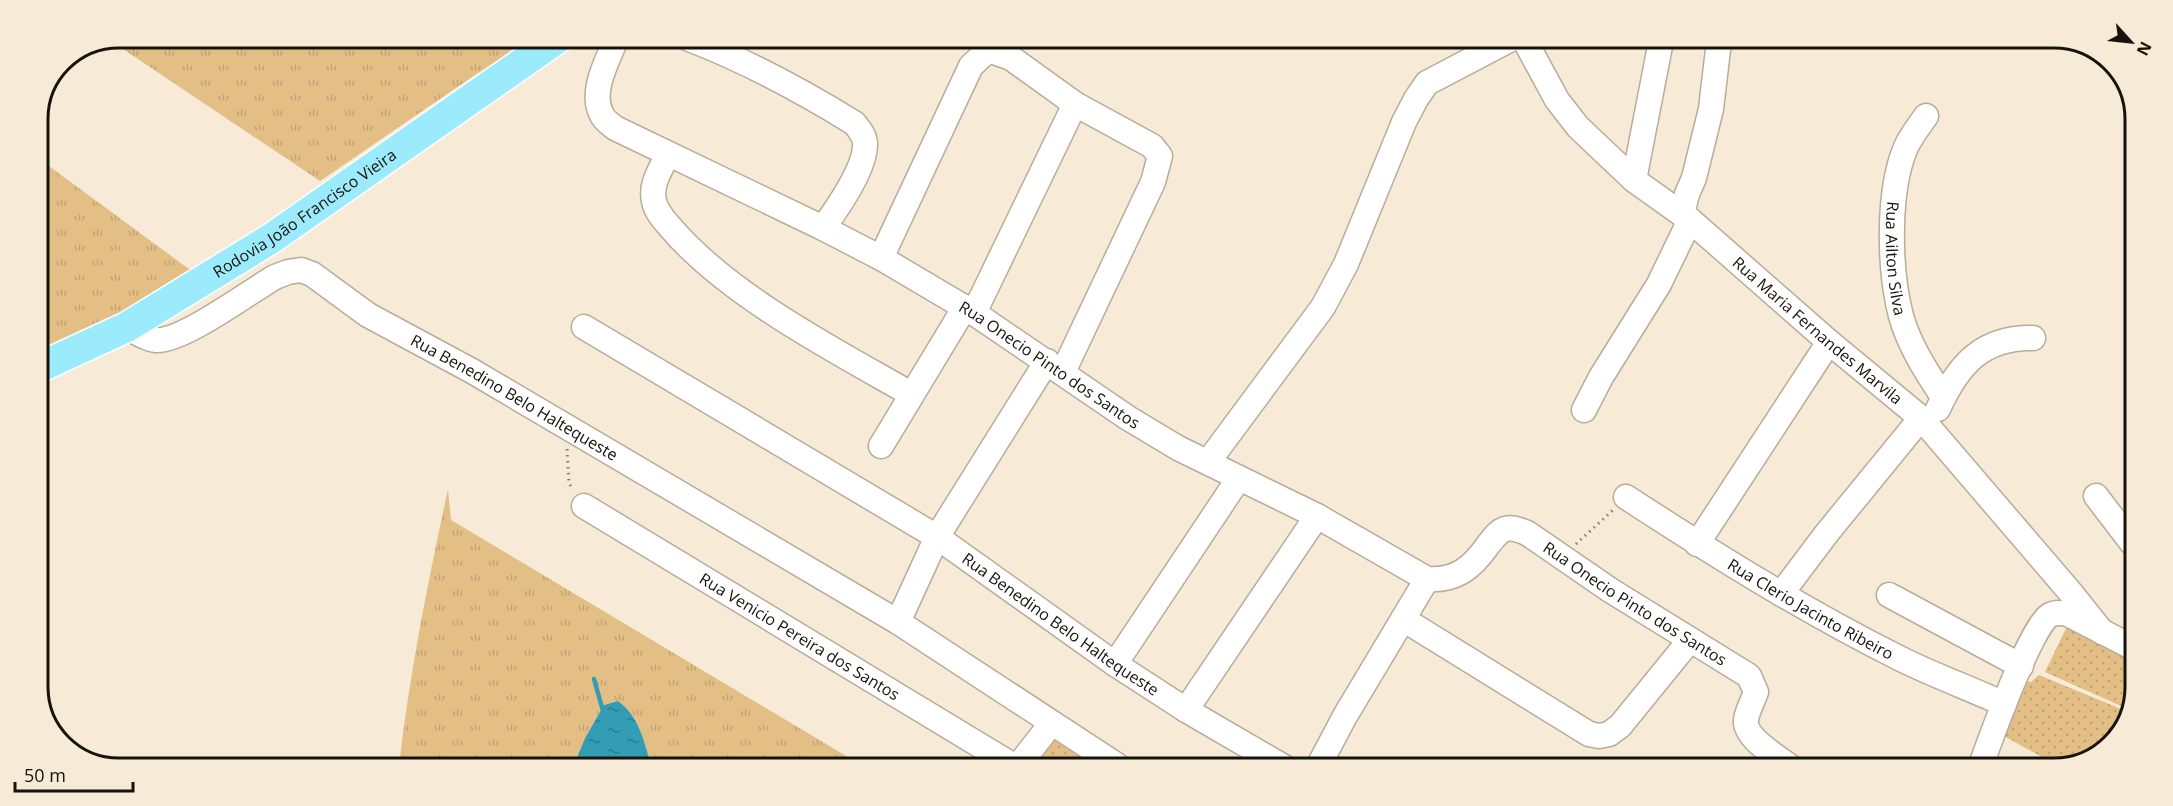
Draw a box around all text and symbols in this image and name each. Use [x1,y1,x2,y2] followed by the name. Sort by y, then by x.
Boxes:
[2101,12,2161,72] north arrow
[2132,38,2157,60] text: N
[209,143,401,283] street label: Rodovia João Francisco Vieira
[1881,200,1911,317] street label: Rua Ailton Silva
[1728,251,1907,409] street label: Rua Maria Fernandes Marvila
[955,296,1144,434] street label: Rua Onecio Pinto dos Santos
[407,329,622,466] street label: Rua Benedino Belo Haltequeste
[1539,536,1731,671] street label: Rua Onecio Pinto dos Santos
[958,547,1163,701] street label: Rua Benedino Belo Haltequeste
[1724,553,1897,664] street label: Rua Clerio Jacinto Ribeiro
[696,567,904,705] street label: Rua Venicio Pereira dos Santos
[15,755,134,793] scale bar
[24,763,66,787] text: 50 m

